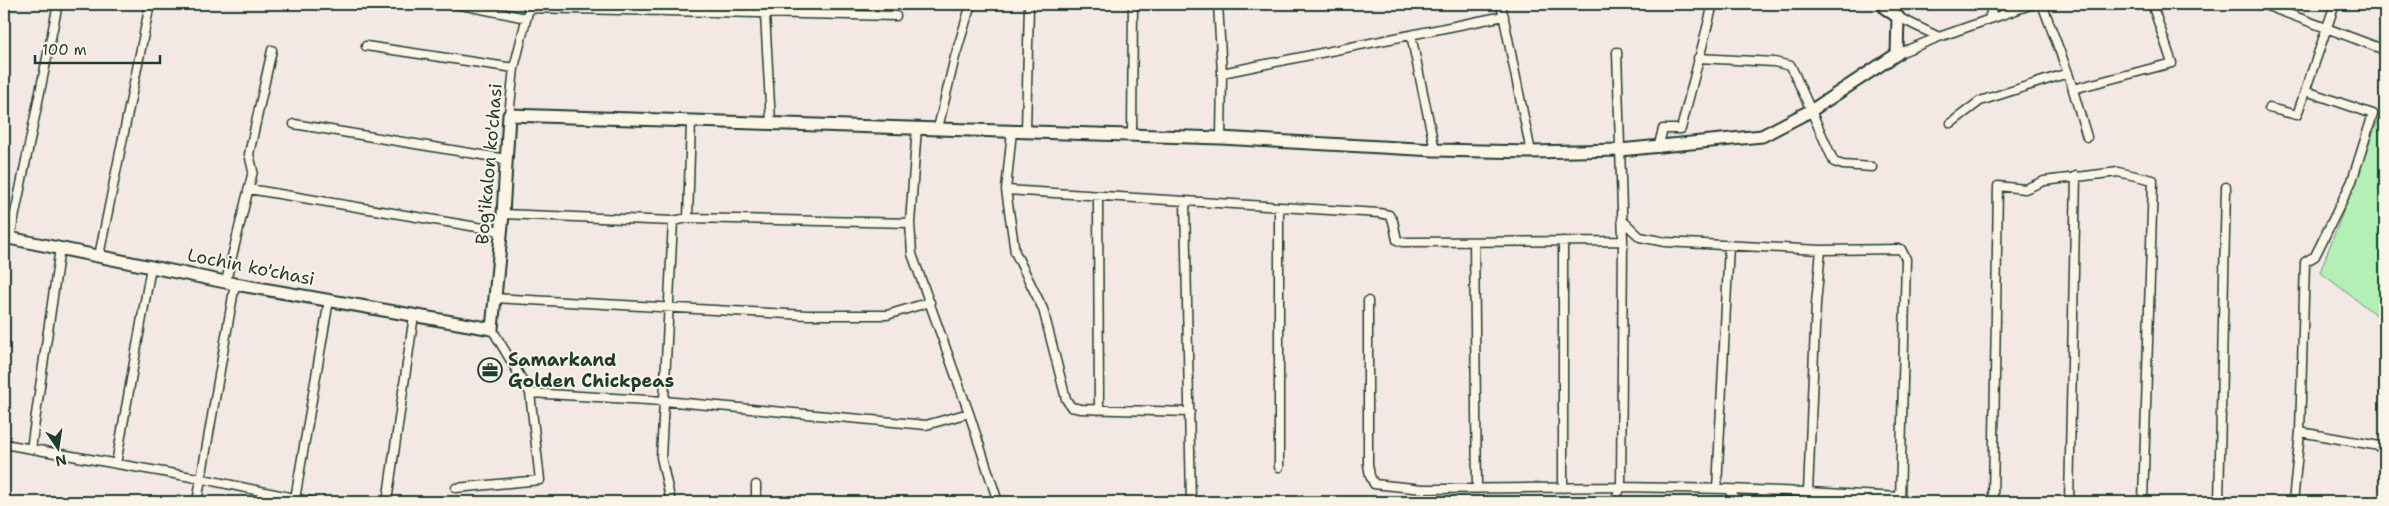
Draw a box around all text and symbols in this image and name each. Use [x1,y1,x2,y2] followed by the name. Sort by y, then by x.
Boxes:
[35,32,160,64] scale bar
[42,40,87,60] text: 100 m
[470,82,508,246] street label: Bog'ikalon ko'chasi
[185,243,317,291] street label: Lochin ko'chasi
[508,348,674,393] place label: Samarkand Golden Chickpeas
[477,357,503,383] office icon: Samarkand Golden Chickpeas
[32,424,82,474] north arrow
[53,451,68,471] text: N

